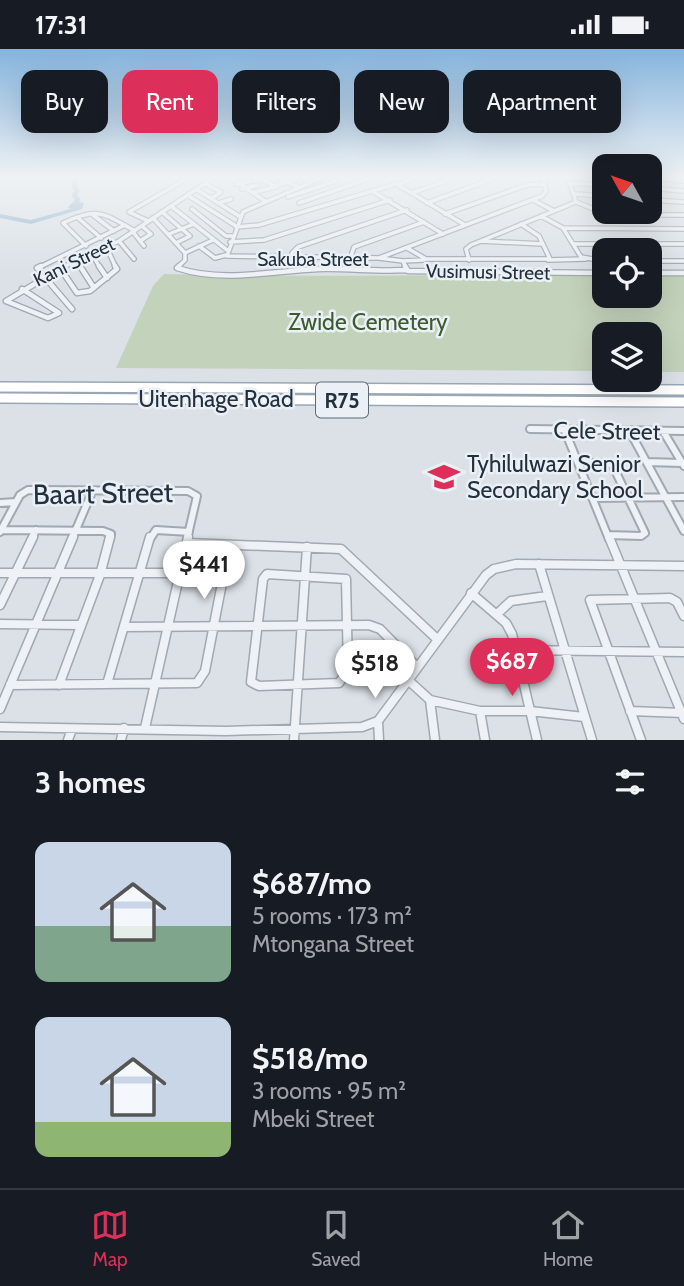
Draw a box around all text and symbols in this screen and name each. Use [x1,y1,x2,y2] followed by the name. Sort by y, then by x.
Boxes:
[35,9,87,41] text: 17:31
[21,70,108,133] chip: Buy
[122,70,218,133] chip: Rent
[232,70,340,133] chip: Filters
[354,70,449,133] chip: New
[463,70,621,133] chip: Apartment
[592,154,662,224] north arrow
[592,154,662,392] map controls
[30,232,119,292] street label: Kani Street
[592,238,662,308] button: locate
[257,248,369,271] street label: Sakuba Street
[426,259,551,285] street label: Vusimusi Street
[288,308,448,336] park label: Zwide Cemetery
[592,322,662,392] button: layers
[316,383,368,417] road number: R75
[138,385,294,413] street label: Uitenhage Road
[553,416,661,446] street label: Cele Street
[467,450,643,504] place label: Tyhilulwazi Senior Secondary School
[427,460,461,494] school or university icon: Tyhilulwazi Senior Secondary School
[33,475,173,511] street label: Baart Street
[163,541,245,601] pin: $441
[179,550,229,578] text: $441
[471,639,553,698] pin: $687
[334,641,416,700] pin: $518
[486,647,538,675] text: $687
[351,649,399,677] text: $518
[611,763,649,801] icon: filters
[35,764,146,801] text: 3 homes
[252,865,371,902] text: $687/mo
[91,870,175,954] icon: home
[252,902,412,930] text: 5 rooms · 173 m²
[252,930,414,958] text: Mtongana Street
[252,1040,368,1077] text: $518/mo
[91,1045,175,1129] icon: home
[252,1077,406,1105] text: 3 rooms · 95 m²
[252,1105,374,1133] text: Mbeki Street
[91,1206,129,1271] tab: Map
[311,1206,361,1271] tab: Saved
[543,1206,593,1271] tab: Home

